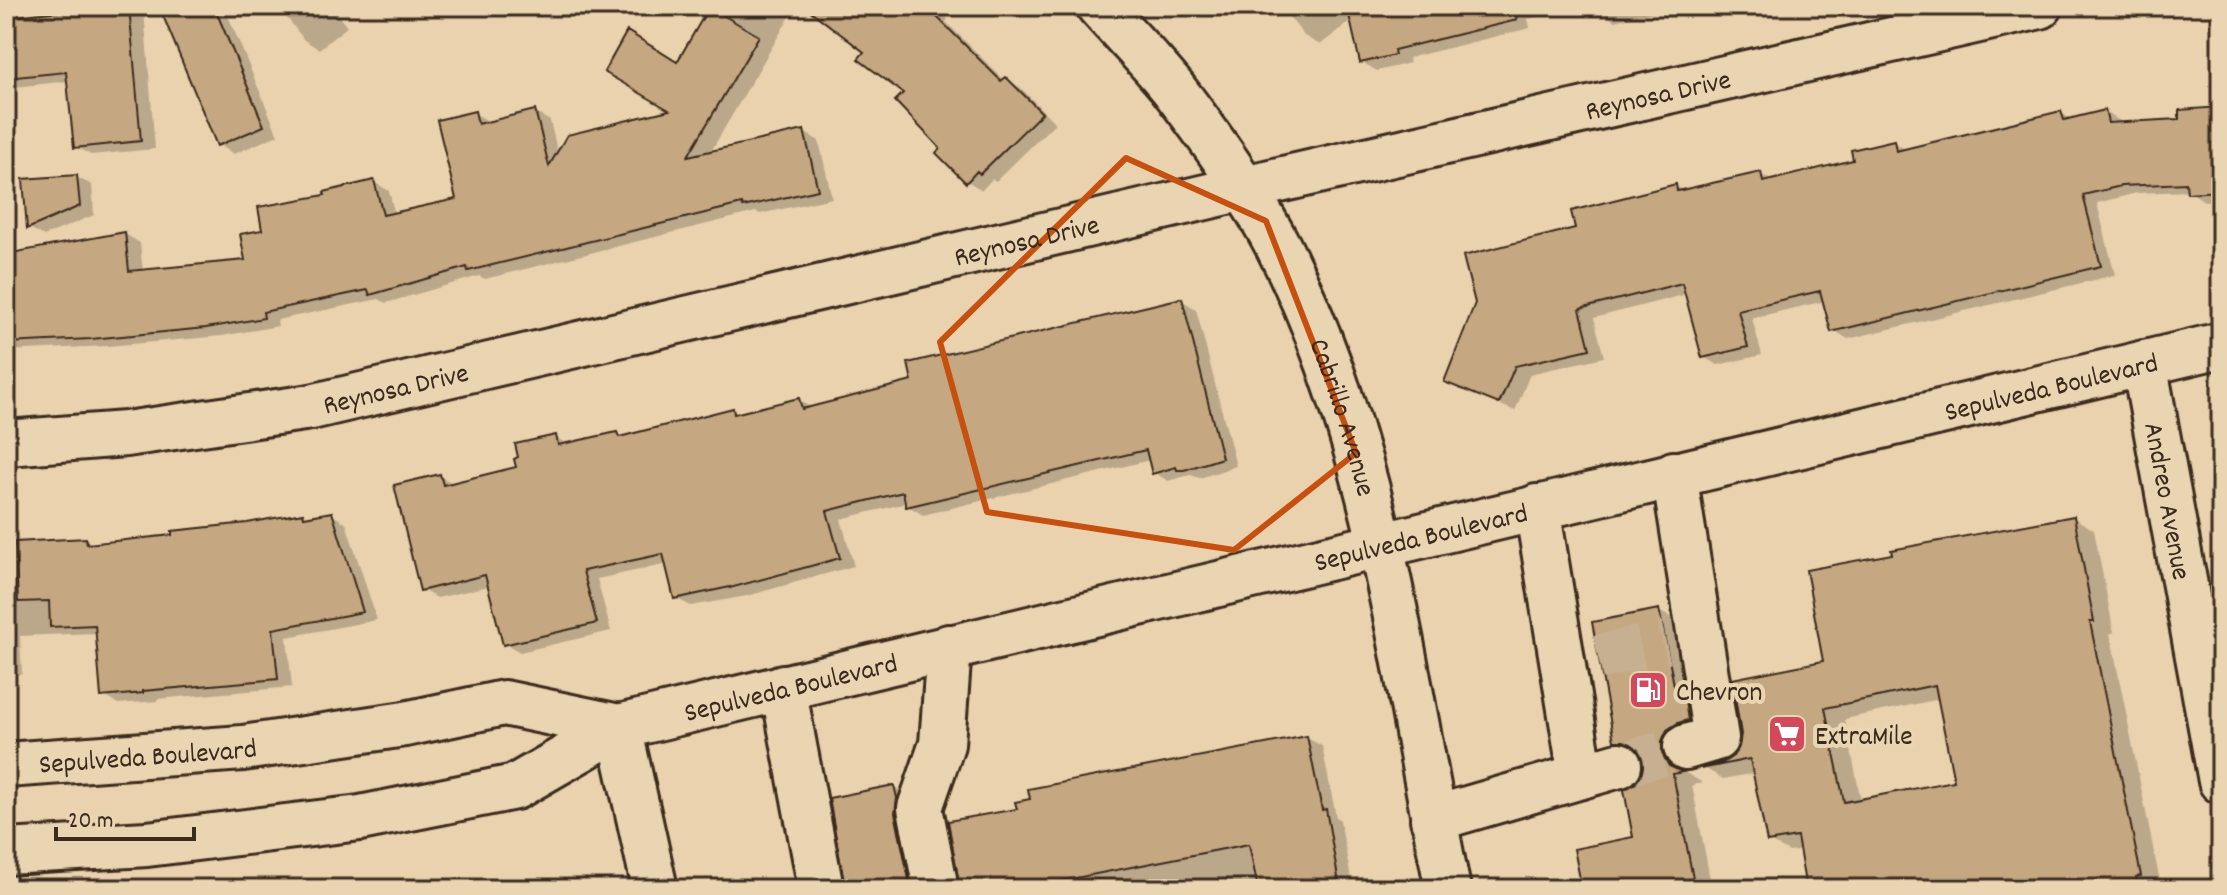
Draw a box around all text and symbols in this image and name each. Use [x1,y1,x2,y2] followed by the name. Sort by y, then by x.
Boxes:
[1582,62,1735,134] street label: Reynosa Drive
[951,208,1104,280] street label: Reynosa Drive
[1296,334,1383,501] street label: Cabrillo Avenue
[1941,346,2163,435] street label: Sepulveda Boulevard
[320,356,473,428] street label: Reynosa Drive
[2130,419,2199,584] street label: Andreo Avenue
[1311,496,1533,585] street label: Sepulveda Boulevard
[681,646,902,736] street label: Sepulveda Boulevard
[1627,669,1669,711] fuel station icon: Chevron
[1676,675,1762,715] place label: Chevron
[1766,713,1808,755] supermarket icon: ExtraMile
[1815,719,1912,759] place label: ExtraMile
[38,731,260,788] street label: Sepulveda Boulevard
[56,791,194,841] scale bar
[68,805,114,839] text: 20 m

